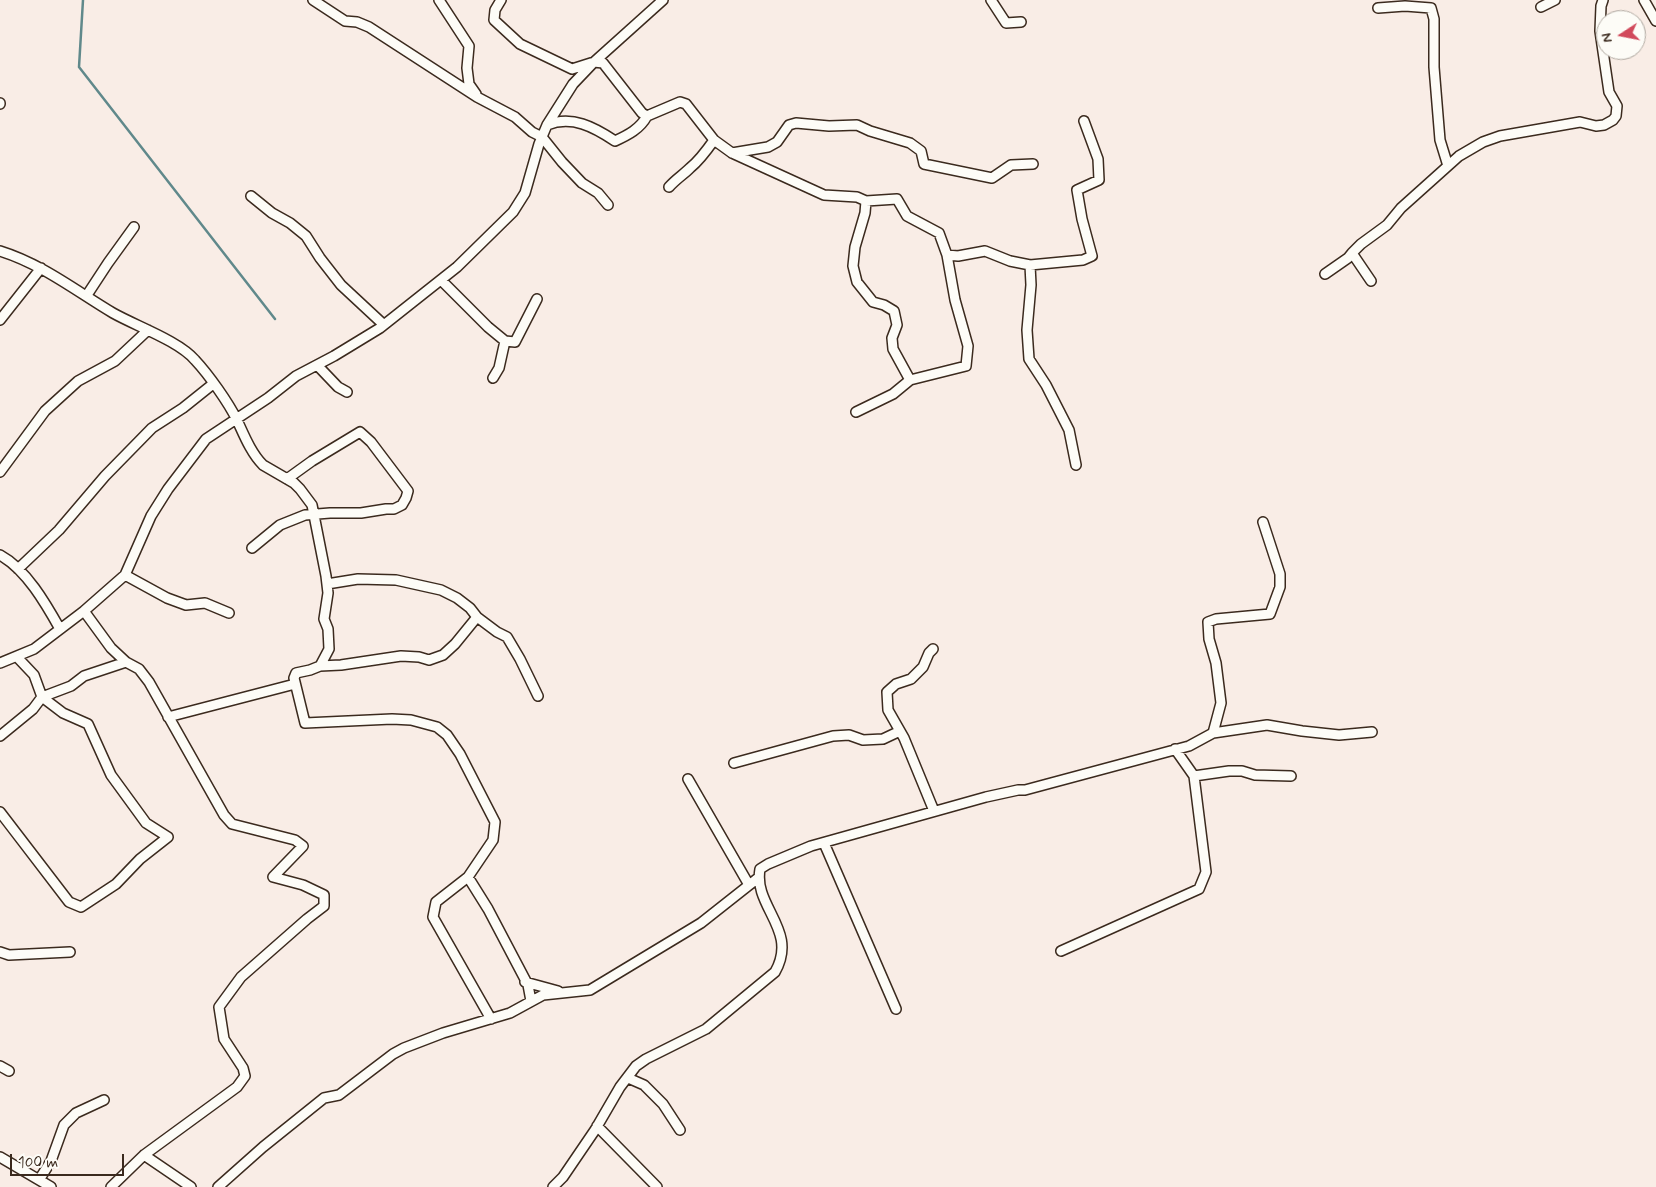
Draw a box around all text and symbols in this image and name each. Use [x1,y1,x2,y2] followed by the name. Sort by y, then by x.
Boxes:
[1596,10,1646,60] north arrow
[1598,31,1617,44] text: N
[12,1144,126,1176] scale bar
[18,1153,58,1173] text: 100 m

